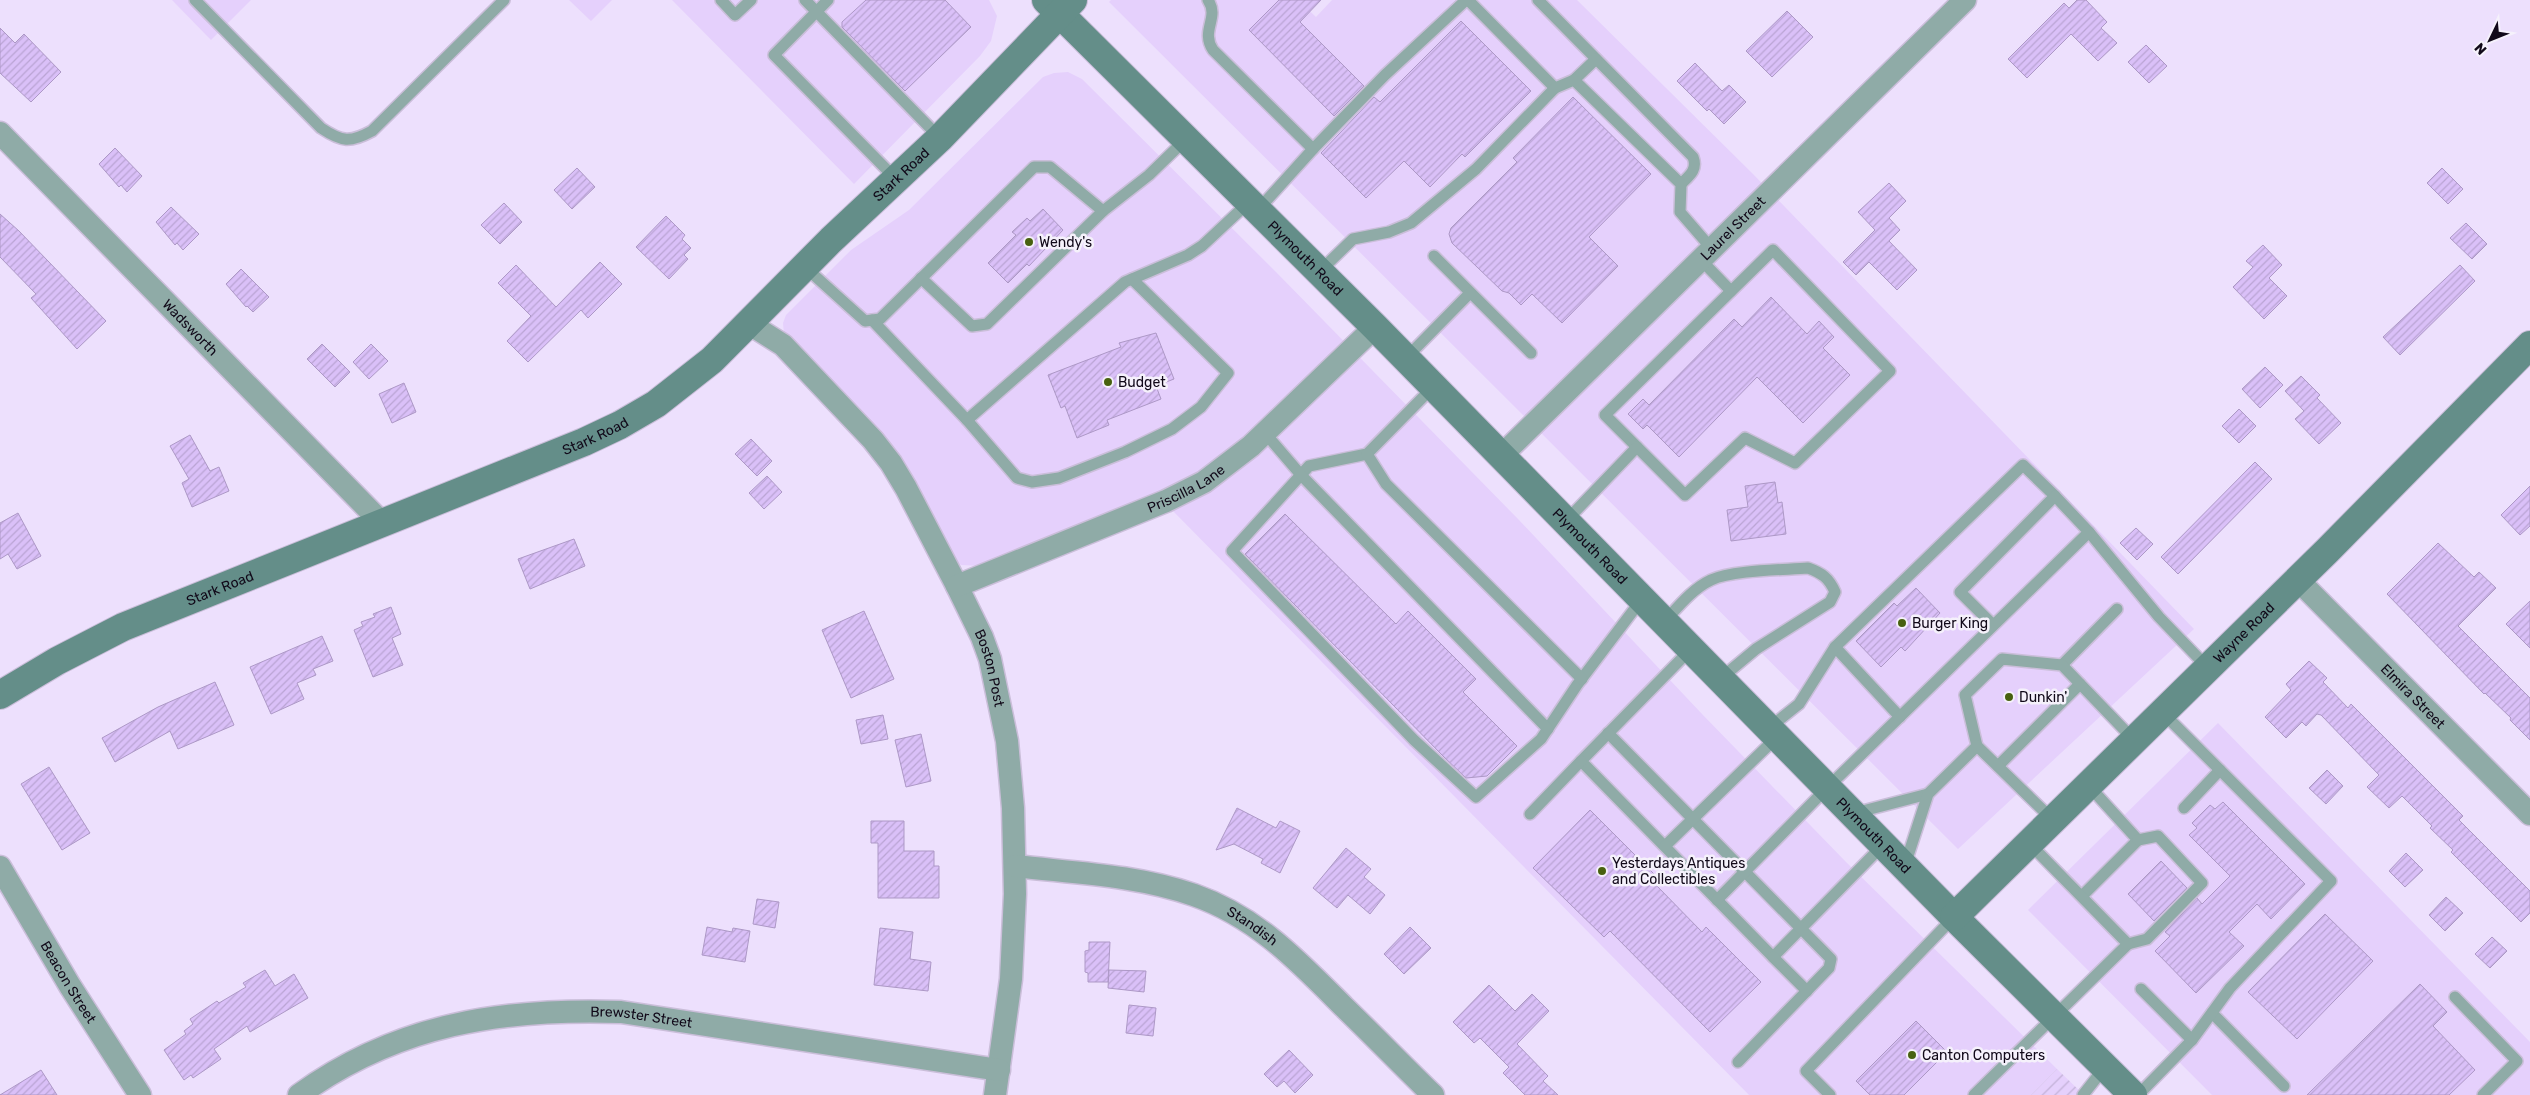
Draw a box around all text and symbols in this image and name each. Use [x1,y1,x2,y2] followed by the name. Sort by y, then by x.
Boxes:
[2465,15,2515,65] north arrow
[2471,39,2491,58] text: N
[870,144,933,205] street label: Stark Road
[1697,193,1770,264] street label: Laurel Street
[1264,217,1347,300] street label: Plymouth Road
[1039,234,1092,251] place label: Wendy's
[1023,236,1035,248] marker: Wendy's
[159,296,221,359] street label: Wadsworth
[1118,374,1166,391] place label: Budget
[1102,376,1114,388] marker: Budget
[560,414,632,459] street label: Stark Road
[1145,461,1229,517] street label: Priscilla Lane
[1549,505,1631,588] street label: Plymouth Road
[184,567,256,610] street label: Stark Road
[2210,599,2278,667] street label: Wayne Road
[1912,615,1988,632] place label: Burger King
[1896,617,1908,629] marker: Burger King
[971,627,1008,709] street label: Boston Post
[2377,660,2449,733] street label: Elmira Street
[2019,689,2067,706] place label: Dunkin'
[2003,691,2015,703] marker: Dunkin'
[1832,794,1914,877] street label: Plymouth Road
[1612,855,1745,888] place label: Yesterdays Antiques and Collectibles
[1596,865,1608,877] marker: Yesterdays Antiques and Collectibles
[1224,903,1281,949] street label: Standish
[37,938,100,1027] street label: Beacon Street
[590,1003,694,1032] street label: Brewster Street
[1922,1047,2045,1064] place label: Canton Computers
[1906,1049,1918,1061] marker: Canton Computers

